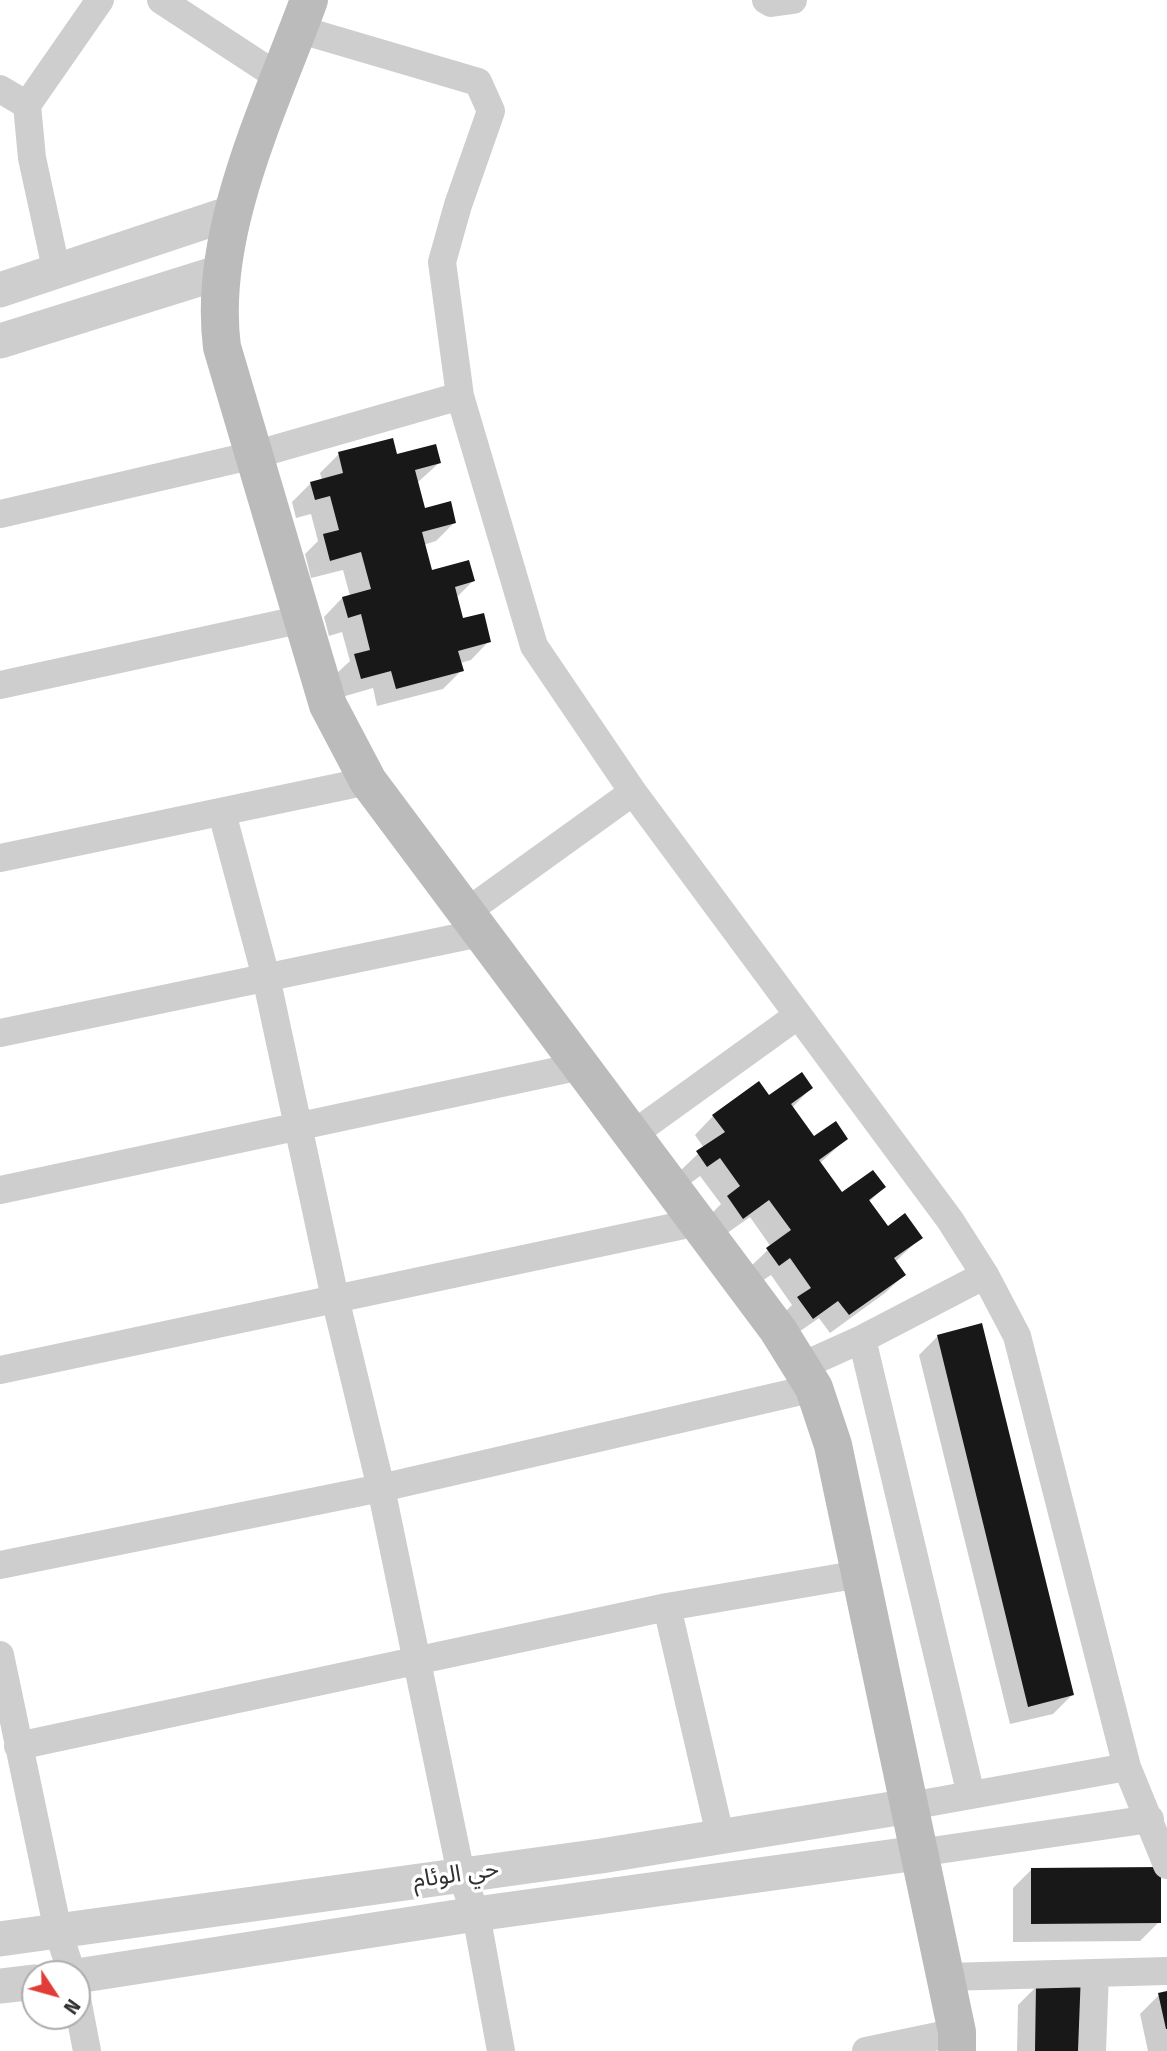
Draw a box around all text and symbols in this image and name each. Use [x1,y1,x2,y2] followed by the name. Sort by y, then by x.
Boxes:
[411,1855,501,1895] street label: حي الوئام
[21,1960,91,2030] north arrow
[59,1995,85,2018] text: N

